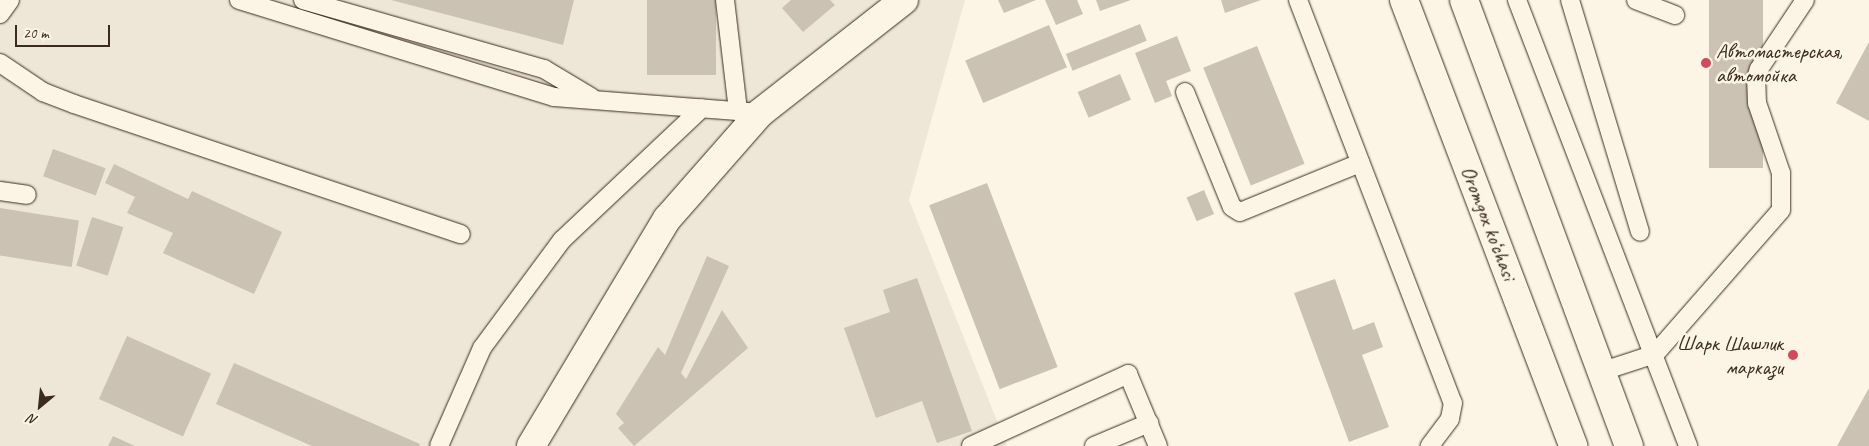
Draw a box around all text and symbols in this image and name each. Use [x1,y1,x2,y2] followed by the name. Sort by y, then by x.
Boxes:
[18,15,112,47] scale bar
[23,24,49,43] text: 20 m
[1716,38,1843,88] place label: Автомастерская, автомойка
[1700,57,1712,69] marker: Автомастерская, автомойка
[1456,162,1522,284] street label: Oromgox ko‘chasi
[1674,330,1783,380] place label: Шарк Шашлик маркази
[1787,349,1799,361] marker: Шарк Шашлик маркази
[15,381,65,431] north arrow
[25,410,41,429] text: N

